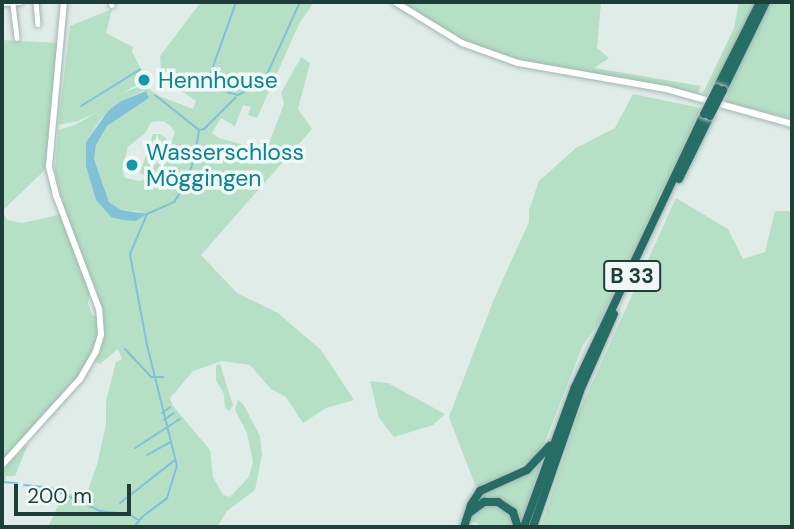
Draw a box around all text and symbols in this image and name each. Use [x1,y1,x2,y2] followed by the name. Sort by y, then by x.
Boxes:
[158,66,278,94] place label: Hennhouse
[136,72,152,88] marker: Hennhouse
[146,138,304,192] place label: Wasserschloss Möggingen
[124,157,140,173] marker: Wasserschloss Möggingen
[602,258,662,294] road number: B 33
[18,470,135,514] scale bar
[27,482,92,510] text: 200 m

